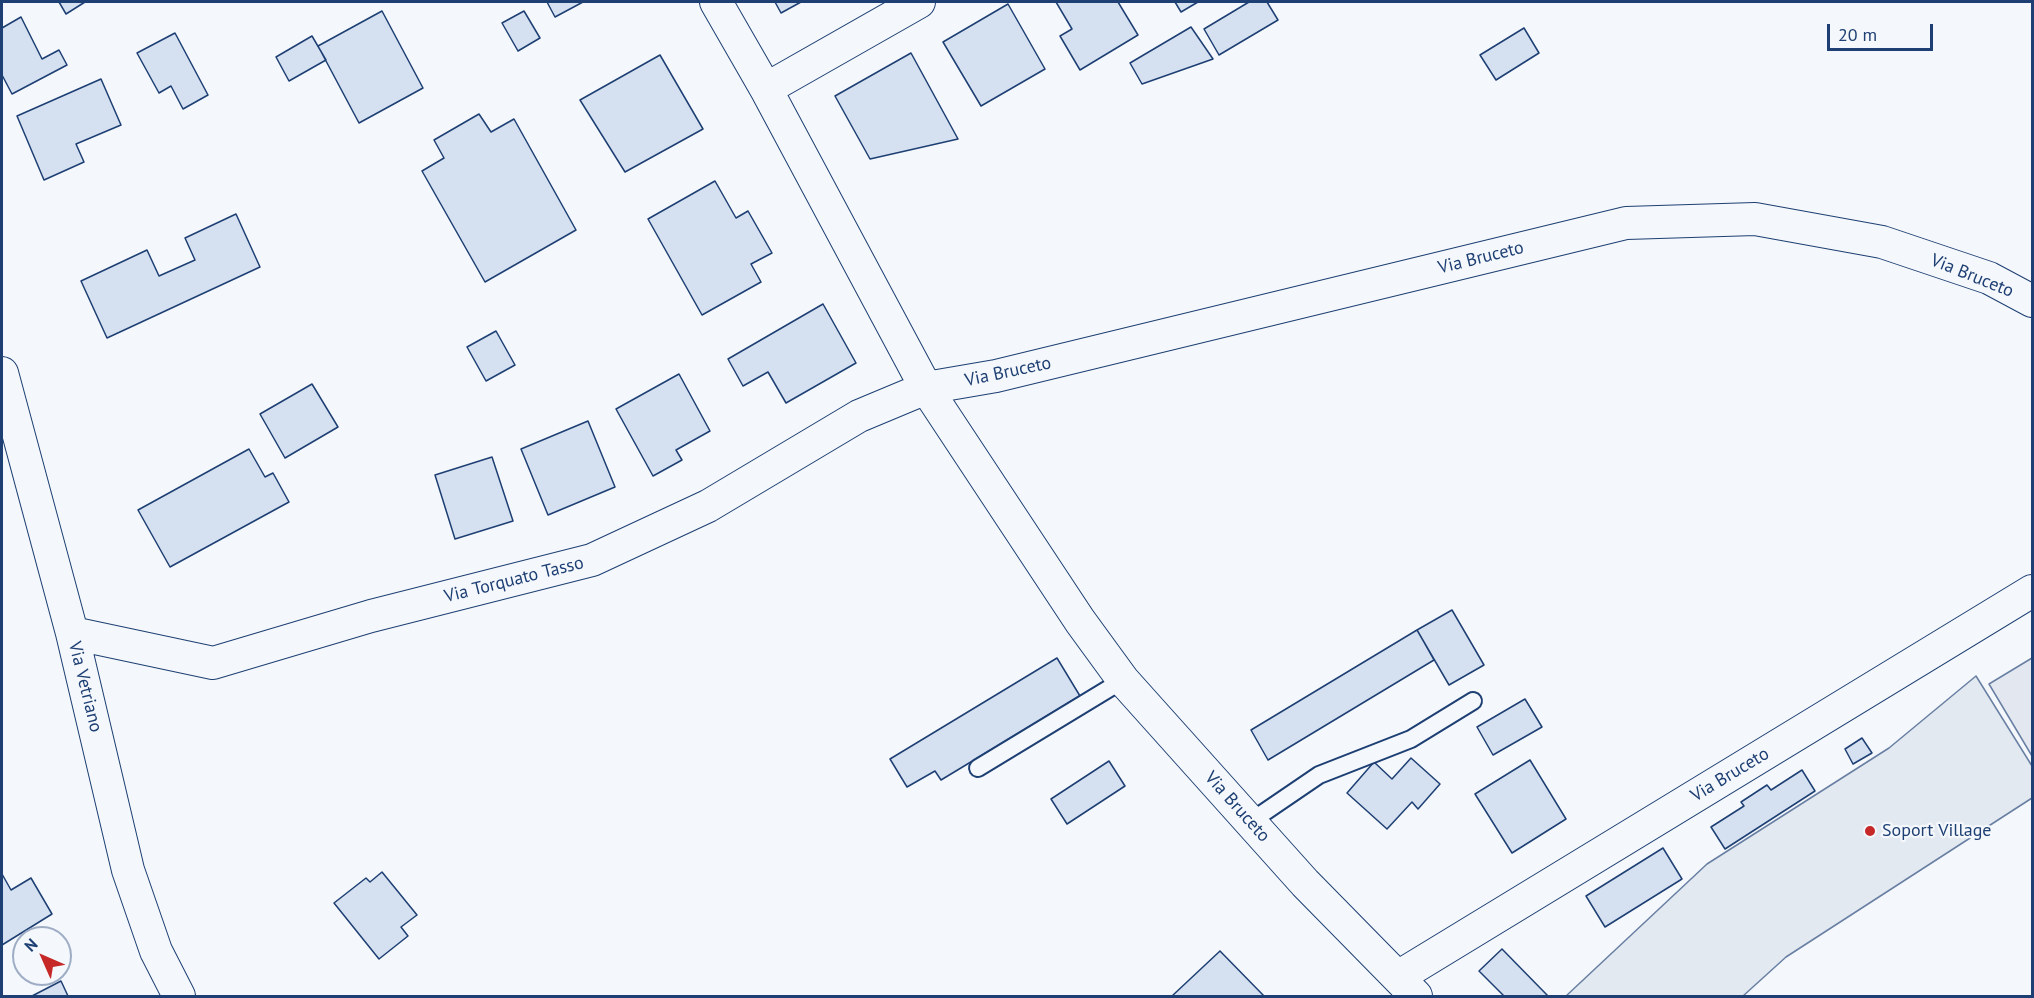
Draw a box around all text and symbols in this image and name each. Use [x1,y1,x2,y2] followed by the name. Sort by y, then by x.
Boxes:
[1830,12,1936,50] scale bar
[1838,23,1877,46] text: 20 m
[1436,237,1526,279] street label: Via Bruceto
[1927,250,2017,302] street label: Via Bruceto
[963,352,1053,392] street label: Via Bruceto
[442,552,586,608] street label: Via Torquato Tasso
[63,639,107,735] street label: Via Vetriano
[1687,743,1773,807] street label: Via Bruceto
[1200,767,1274,847] street label: Via Bruceto
[1882,820,1991,842] place label: Soport Village
[1863,824,1877,838] marker: Soport Village
[12,926,72,986] north arrow
[20,934,41,955] text: N

